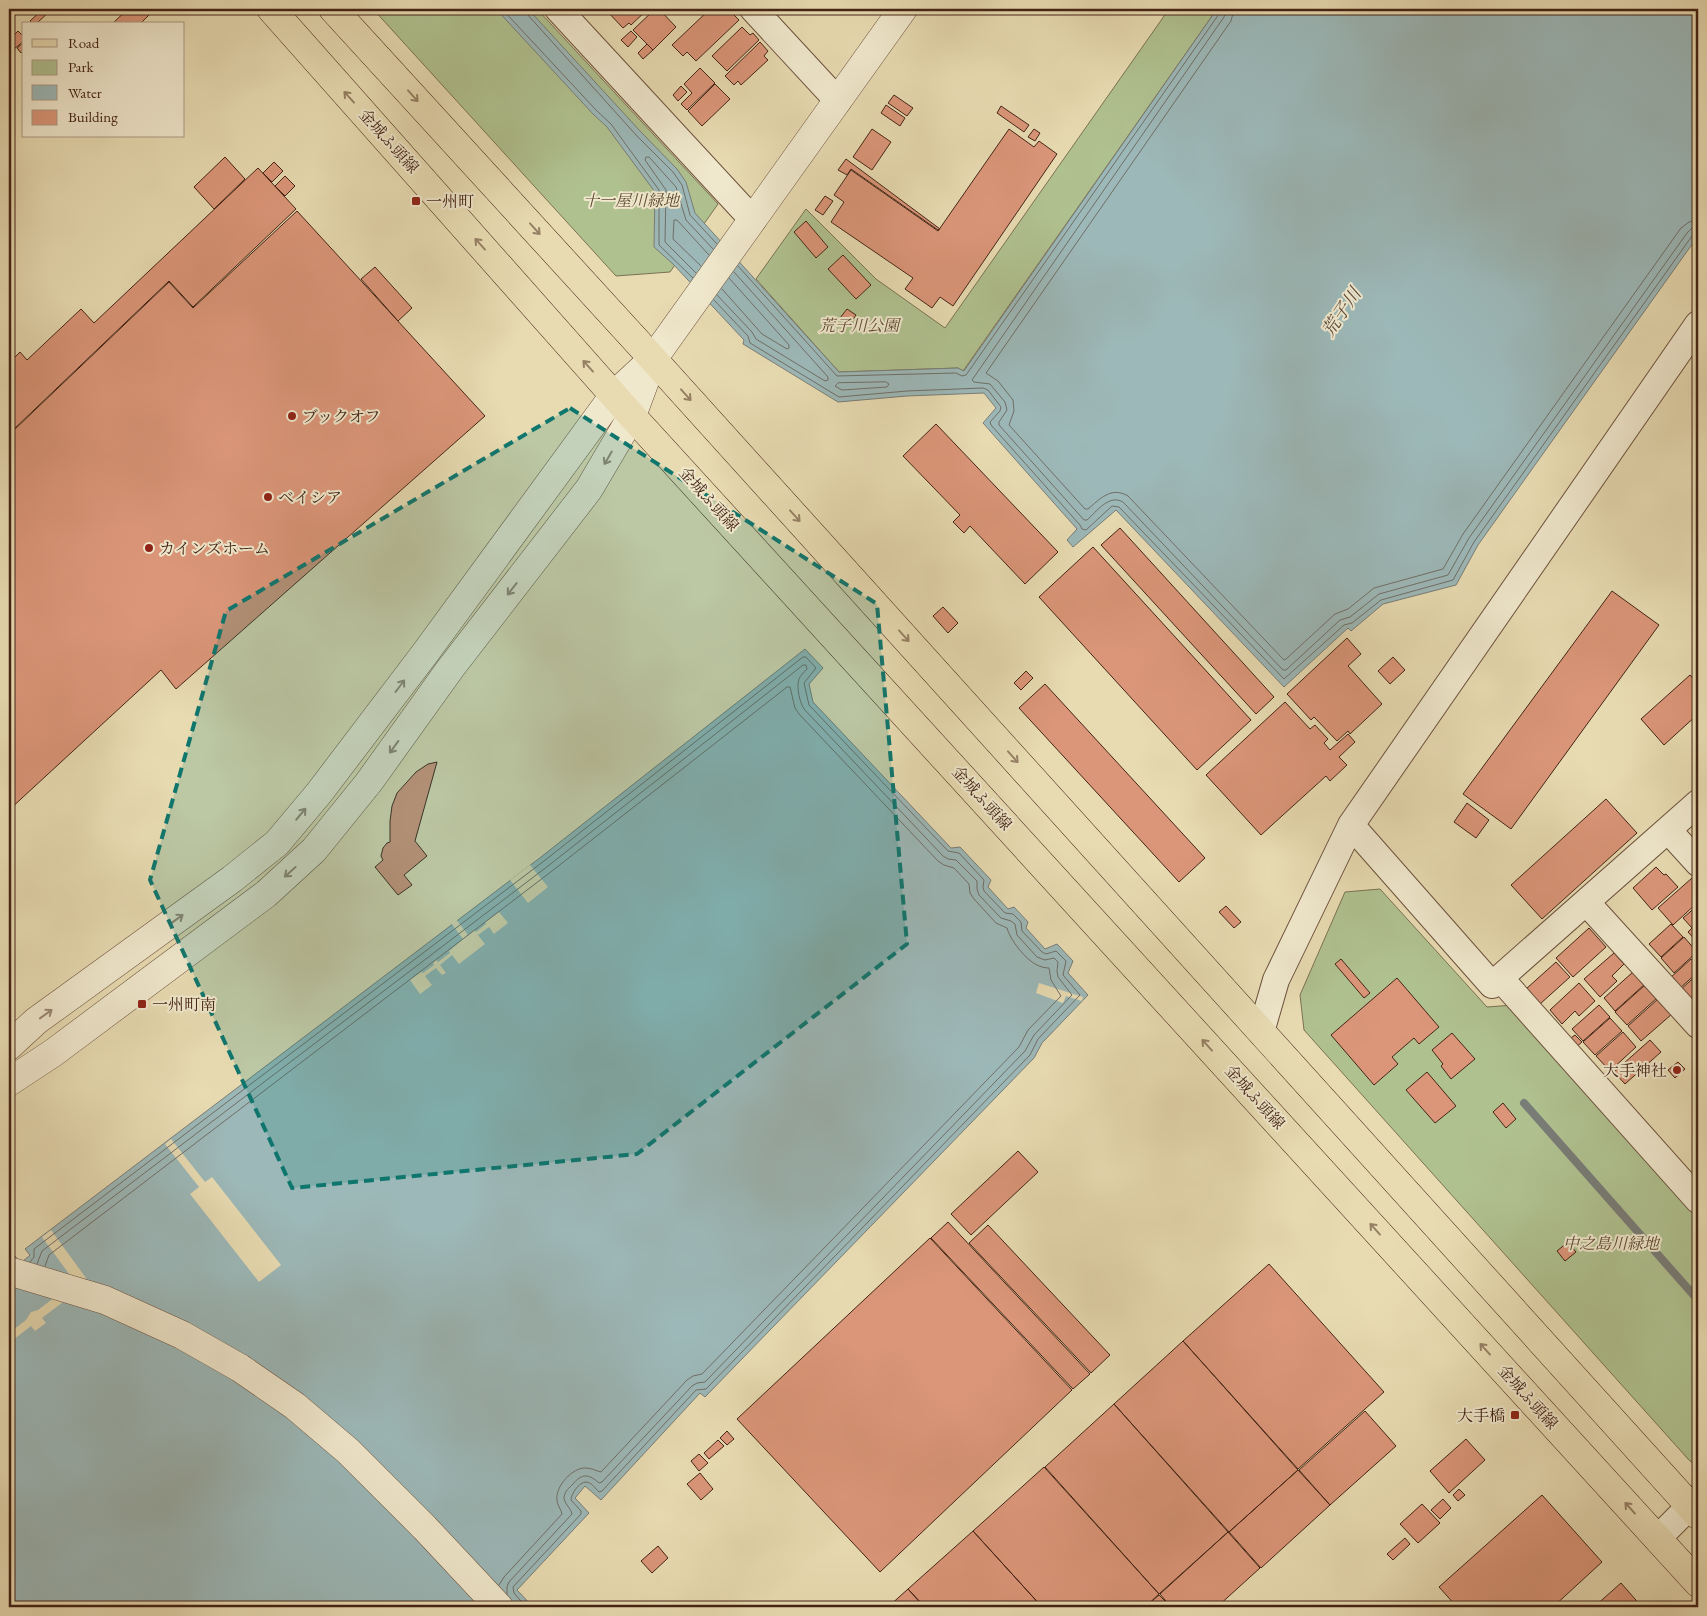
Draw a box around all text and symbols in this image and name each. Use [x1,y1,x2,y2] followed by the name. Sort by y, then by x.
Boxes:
[22,22,185,138] legend
[68,33,100,52] text: Road
[68,57,95,76] text: Park
[68,83,102,102] text: Water
[344,90,355,103] one-way arrow
[408,90,419,103] one-way arrow
[354,104,424,178] street label: 金城ふ頭線
[68,107,118,126] text: Building
[583,190,681,211] park label: 十一屋川緑地
[426,191,474,212] place label: 一州町
[410,195,422,207] marker: 一州町
[529,223,541,236] one-way arrow
[475,238,486,251] one-way arrow
[1316,282,1367,341] water label: 荒子川
[819,315,902,336] park label: 荒子川公園
[583,360,594,373] one-way arrow
[680,388,692,401] one-way arrow
[302,406,380,427] place label: ブックオフ
[286,410,298,422] marker: ブックオフ
[602,450,612,464] one-way arrow
[674,462,744,536] street label: 金城ふ頭線
[278,487,342,508] place label: ベイシア
[262,491,274,503] marker: ベイシア
[789,509,801,522] one-way arrow
[159,538,270,559] place label: カインズホーム
[143,542,155,554] marker: カインズホーム
[507,582,518,595] one-way arrow
[898,630,910,643] one-way arrow
[395,679,405,693] one-way arrow
[389,740,399,754] one-way arrow
[1007,750,1018,763] one-way arrow
[947,761,1017,835] street label: 金城ふ頭線
[295,808,306,821] one-way arrow
[284,866,297,878] one-way arrow
[170,914,184,924] one-way arrow
[152,994,216,1015] place label: 一州町南
[136,998,148,1010] marker: 一州町南
[39,1009,53,1019] one-way arrow
[1201,1038,1213,1051] one-way arrow
[1220,1060,1290,1134] street label: 金城ふ頭線
[1603,1060,1667,1081] place label: 大手神社
[1671,1064,1683,1076] marker: 大手神社
[1369,1223,1381,1236] one-way arrow
[1563,1233,1661,1254] park label: 中之島川緑地
[1479,1343,1491,1356] one-way arrow
[1493,1360,1563,1434] street label: 金城ふ頭線
[1457,1405,1505,1426] place label: 大手橋
[1509,1409,1521,1421] marker: 大手橋
[1624,1502,1636,1515] one-way arrow

